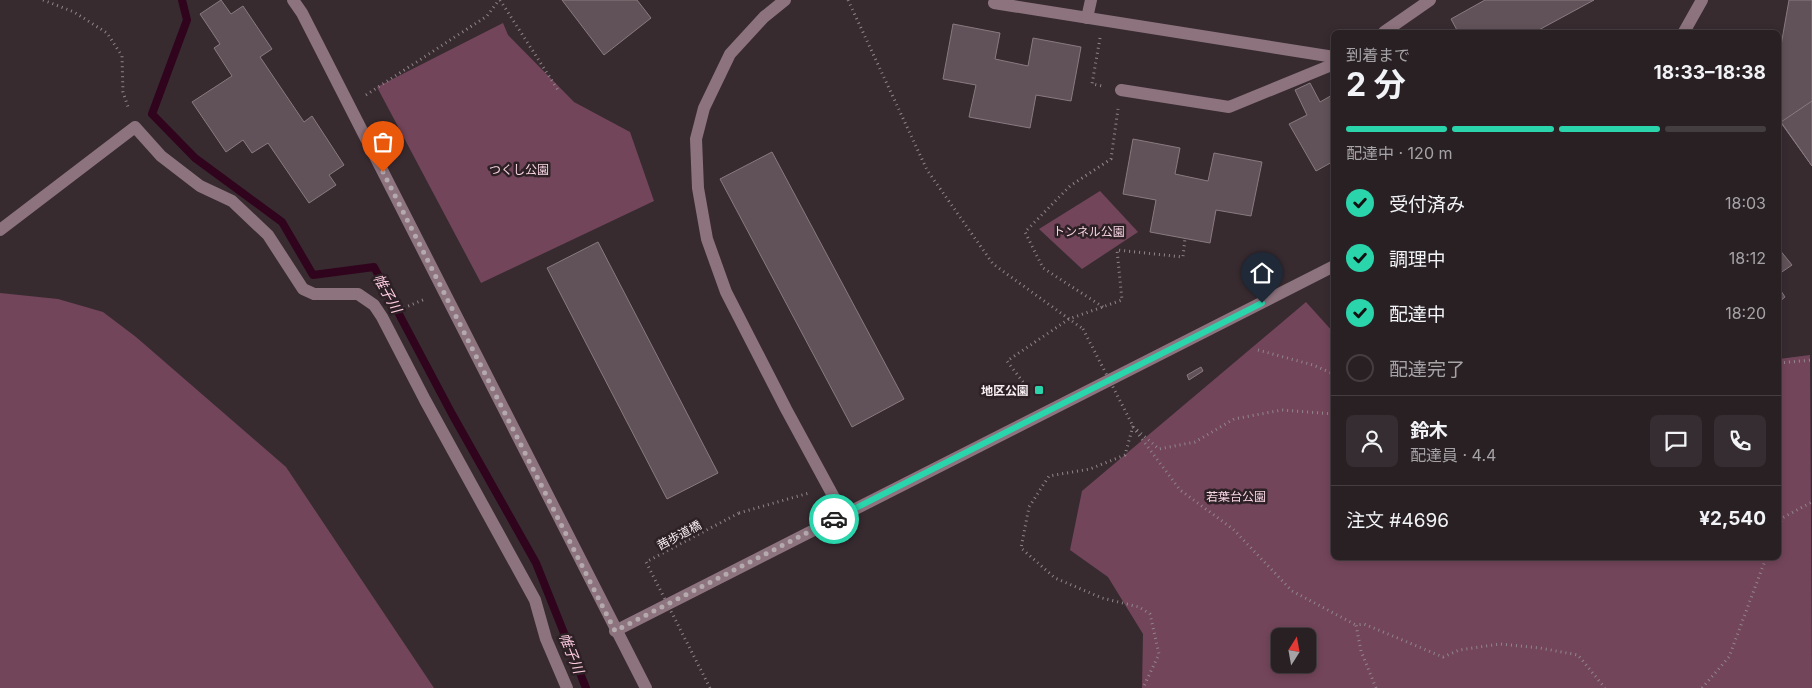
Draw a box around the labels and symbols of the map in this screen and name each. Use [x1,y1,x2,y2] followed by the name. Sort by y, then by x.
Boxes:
[362,121,404,172] pin
[489,162,549,177] park label: つくし公園
[1053,224,1125,239] park label: トンネル公園
[1241,252,1283,303] pin
[370,271,407,317] water label: 帷子川
[981,383,1029,398] place label: 地区公園
[1033,384,1045,396] marker: 地区公園
[1206,489,1266,504] park label: 若葉台公園
[809,494,859,544] courier
[654,517,704,553] street label: 茜歩道橋
[1271,628,1316,672] north arrow
[556,630,588,678] water label: 帷子川

